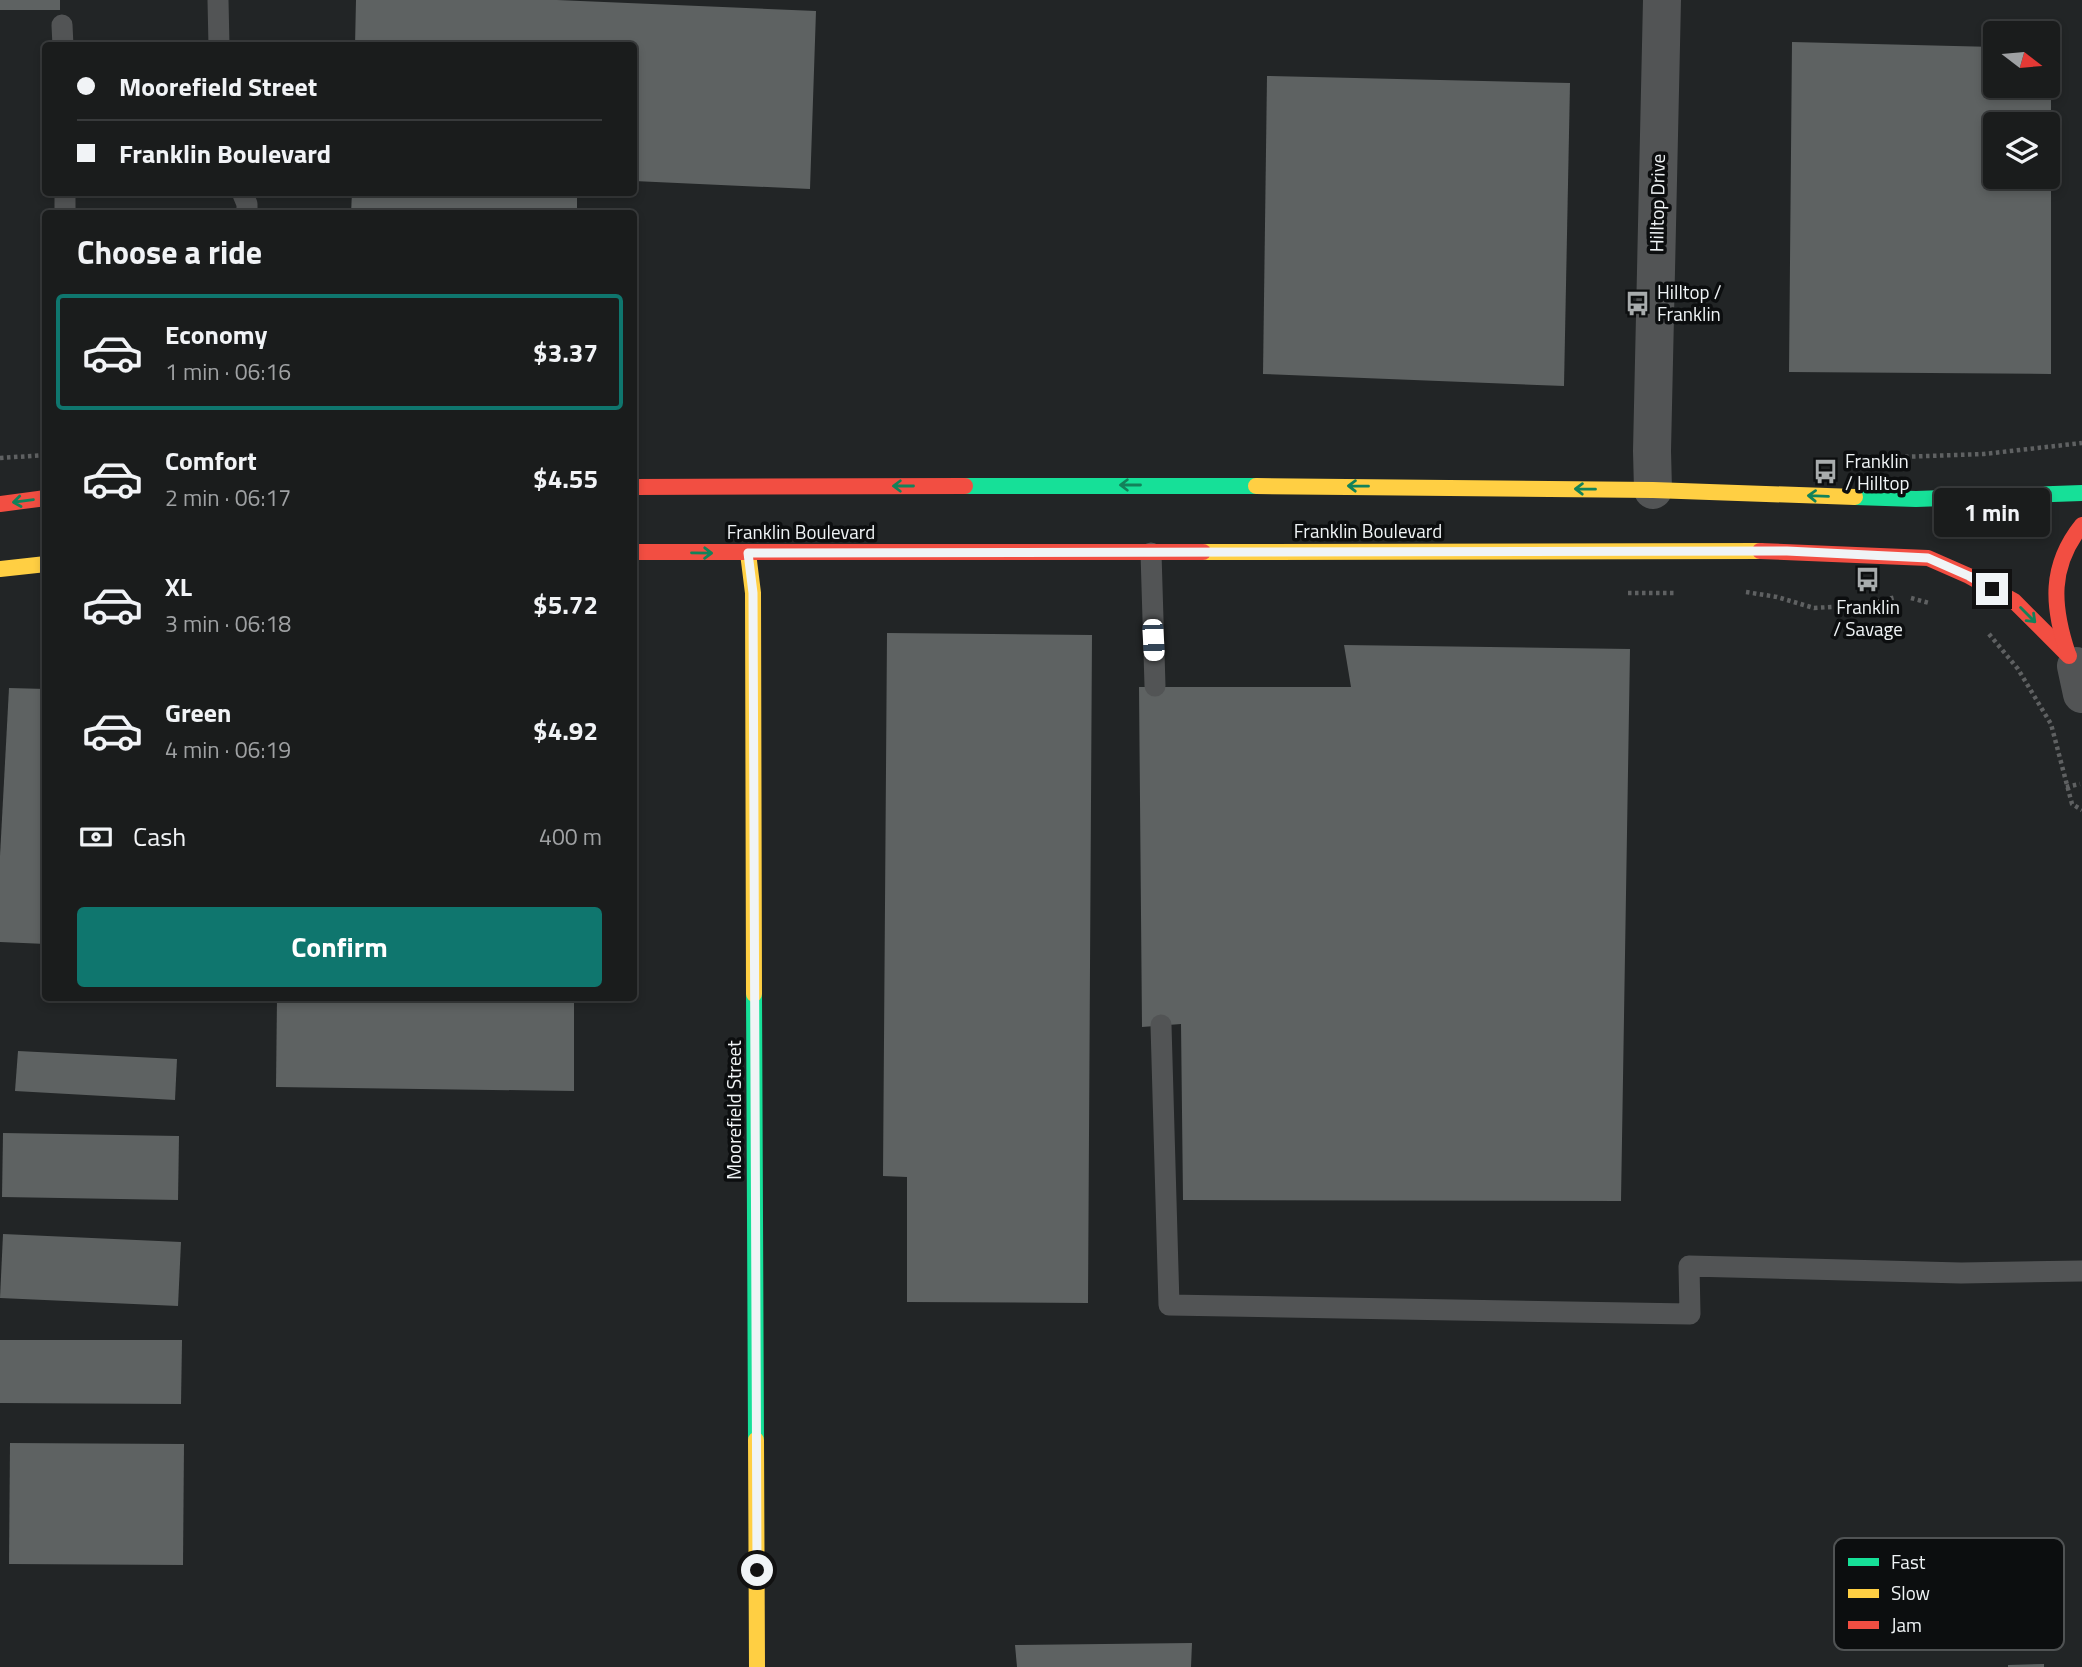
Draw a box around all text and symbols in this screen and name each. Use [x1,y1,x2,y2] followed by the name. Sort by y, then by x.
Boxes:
[1983,21,2060,98] north arrow
[1983,21,2060,189] map controls
[119,67,317,106] text: Moorefield Street
[1983,112,2060,189] button: layers
[119,134,331,173] text: Franklin Boulevard
[1641,154,1672,252] street label: Hilltop Drive
[77,228,262,276] text: Choose a ride
[1657,277,1722,328] place label: Hilltop / Franklin
[1623,289,1651,317] bus stop icon: Hilltop / Franklin
[165,315,267,354] text: Economy
[81,321,144,384] icon: car
[533,333,598,372] text: $3.37
[165,354,291,389] text: 1 min · 06:16
[165,441,257,480] text: Comfort
[1845,446,1910,497] place label: Franklin / Hilltop
[81,447,144,510] icon: car
[1811,458,1839,486] bus stop icon: Franklin / Hilltop
[533,459,598,498] text: $4.55
[1119,478,1142,492] one-way arrow
[891,479,914,493] one-way arrow
[1346,479,1369,493] one-way arrow
[165,480,291,515] text: 2 min · 06:17
[1574,482,1597,496] one-way arrow
[1934,488,2050,536] callout: 1 min
[1807,489,1830,502] one-way arrow
[12,494,35,507] one-way arrow
[1964,495,2020,530] text: 1 min
[1294,516,1442,545] street label: Franklin Boulevard
[727,517,875,546] street label: Franklin Boulevard
[690,546,713,559] one-way arrow
[1854,565,1882,593] bus stop icon: Franklin / Savage
[165,567,192,606] text: XL
[81,573,144,636] icon: car
[1976,573,2008,605] route end
[533,585,598,624] text: $5.72
[1833,592,1903,643] place label: Franklin / Savage
[165,606,291,641] text: 3 min · 06:18
[2019,606,2036,623] one-way arrow
[1142,618,1165,662] car
[165,693,231,732] text: Green
[81,699,144,762] icon: car
[533,711,598,750] text: $4.92
[165,732,291,767] text: 4 min · 06:19
[133,817,186,856] text: Cash
[77,818,115,856] icon: cash
[539,819,602,854] text: 400 m
[77,907,602,987] button: Confirm
[719,1040,748,1180] street label: Moorefield Street
[1834,1538,2064,1650] legend
[1891,1547,1926,1576] text: Fast
[741,1554,773,1586] route start
[1891,1578,1930,1607] text: Slow
[1891,1610,1922,1639] text: Jam

